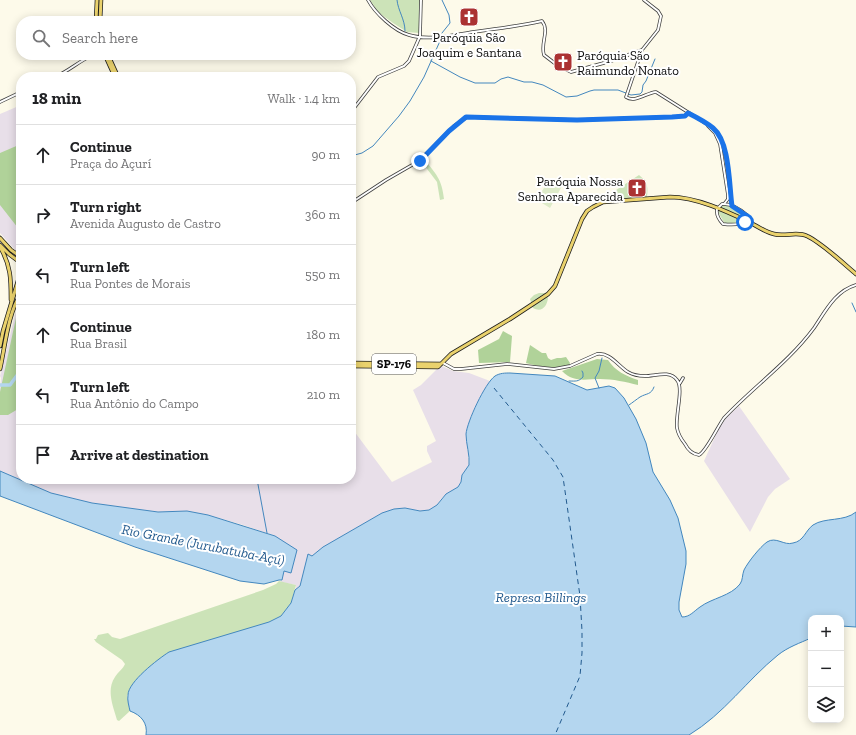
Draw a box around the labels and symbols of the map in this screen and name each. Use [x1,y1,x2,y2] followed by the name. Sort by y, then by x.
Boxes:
[458,6,480,28] church icon: Paróquia São Joaquim e Santana
[416,30,522,60] place label: Paróquia São Joaquim e Santana
[577,48,679,78] place label: Paróquia São Raimundo Nonato
[552,51,574,73] church icon: Paróquia São Raimundo Nonato
[411,152,429,170] route end
[518,174,624,204] place label: Paróquia Nossa Senhora Aparecida
[626,177,648,199] church icon: Paróquia Nossa Senhora Aparecida
[736,213,754,231] route start
[372,354,416,374] road number: SP-176
[120,521,286,569] water label: Rio Grande (Jurubatuba-Açú)
[496,589,587,606] water label: Represa Billings

